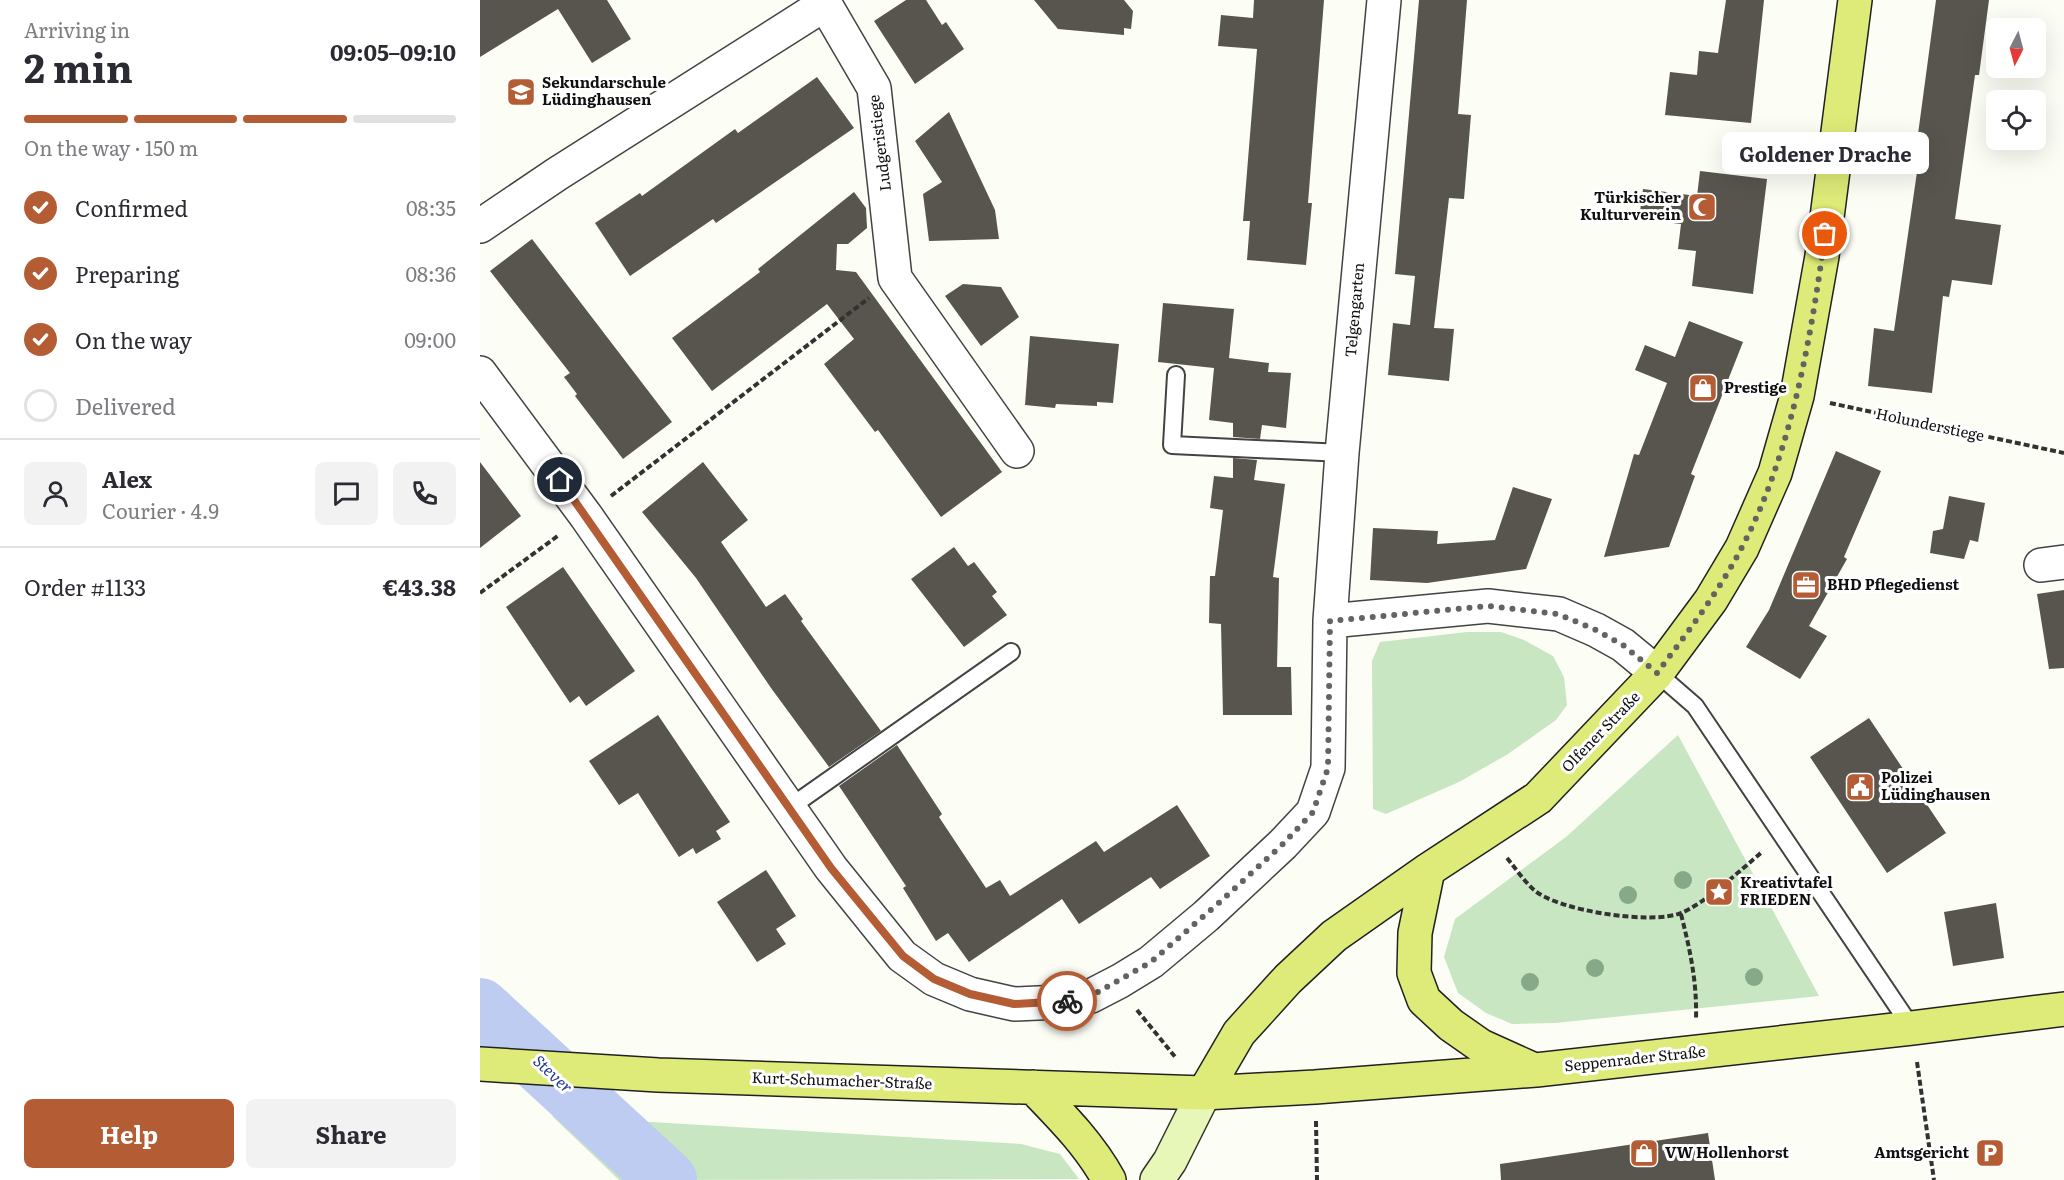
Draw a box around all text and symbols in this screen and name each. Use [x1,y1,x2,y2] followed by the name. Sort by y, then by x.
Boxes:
[24,14,130,44] text: Arriving in
[1986,18,2046,78] north arrow
[1986,18,2046,150] map controls
[330,35,456,68] text: 09:05–09:10
[24,37,133,95] text: 2 min
[542,70,667,110] place label: Sekundarschule Lüdinghausen
[505,76,537,108] school or university icon: Sekundarschule Lüdinghausen
[1986,90,2046,150] button: locate
[861,93,896,193] street label: Ludgeristiege
[24,132,198,162] text: On the way · 150 m
[1722,132,1928,174] callout: Goldener Drache
[1739,138,1912,168] text: Goldener Drache
[1580,185,1682,225] place label: Türkischer Kulturverein
[24,191,57,224] icon: check
[75,191,188,224] text: Confirmed
[1686,191,1718,223] mosque icon: Türkischer Kulturverein
[406,192,456,222] text: 08:35
[1799,208,1850,259] pin
[1808,217,1841,250] icon: bag
[24,257,57,290] icon: check
[75,257,179,290] text: Preparing
[405,258,456,288] text: 08:36
[1338,261,1369,358] street label: Telgengarten
[24,323,57,356] icon: check
[75,323,192,356] text: On the way
[404,324,456,354] text: 09:00
[1687,372,1719,404] shop icon: Prestige
[1724,375,1787,398] place label: Prestige
[75,389,176,422] text: Delivered
[1874,401,1987,446] street label: Holunderstiege
[534,454,585,505] pin
[24,462,87,525] button: person
[102,462,152,495] text: Alex
[315,462,378,525] button: chat
[393,462,456,525] button: phone
[543,463,576,496] icon: home
[102,495,219,525] text: Courier · 4.9
[1790,569,1822,601] office icon: BHD Pflegedienst
[24,570,146,603] text: Order #1133
[383,570,456,603] text: €43.38
[1827,572,1960,595] place label: BHD Pflegedienst
[1555,685,1645,777] street label: Olfener Straße
[1881,765,1991,805] place label: Polizei Lüdinghausen
[1844,771,1876,803] public building icon: Polizei Lüdinghausen
[1740,870,1833,910] place label: Kreativtafel FRIEDEN
[1703,876,1735,908] place icon: Kreativtafel FRIEDEN
[1037,971,1097,1031] courier
[1051,985,1084,1018] icon: bike
[1563,1039,1707,1076] street label: Seppenrader Straße
[529,1049,579,1098] water label: Stever
[751,1065,933,1094] street label: Kurt-Schumacher-Straße
[24,1099,234,1168] button: Help
[246,1099,456,1168] button: Share
[1628,1137,1660,1169] shop icon: VW Hollenhorst
[1974,1137,2006,1169] parking icon: Amtsgericht
[1665,1140,1789,1163] place label: VW Hollenhorst
[1874,1140,1969,1163] place label: Amtsgericht

